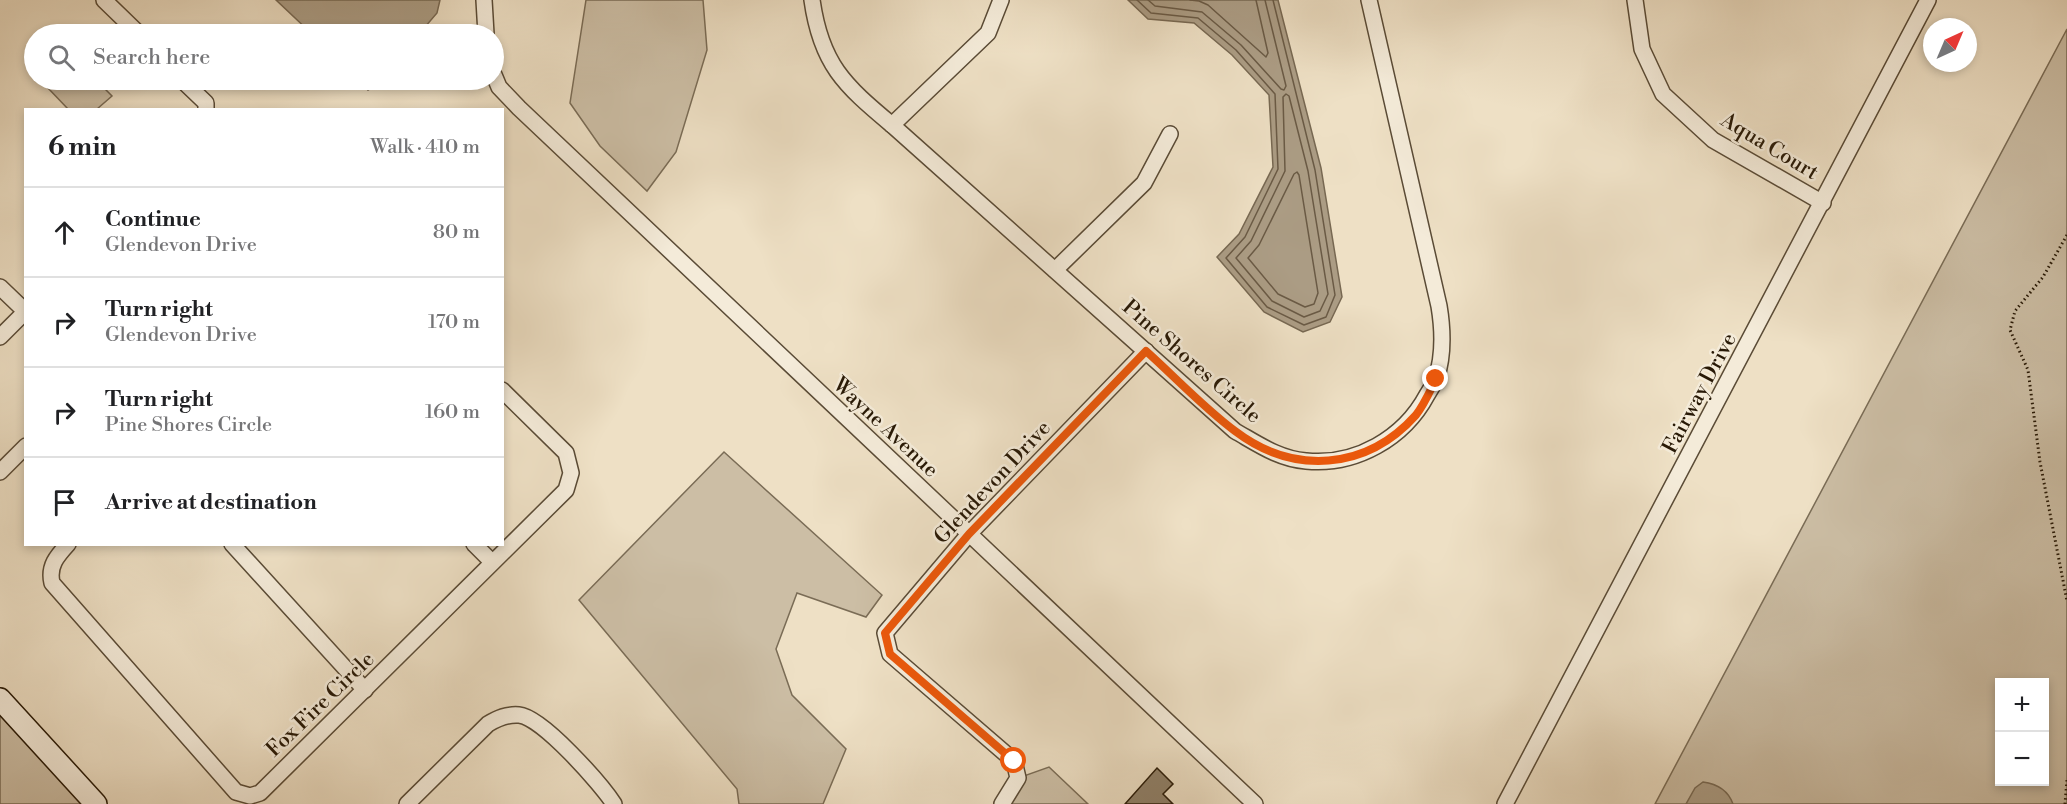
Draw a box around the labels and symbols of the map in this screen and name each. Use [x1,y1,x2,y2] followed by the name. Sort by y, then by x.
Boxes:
[1923,18,1977,72] north arrow
[1715,107,1823,186] street label: Aqua Court
[1117,294,1266,429] street label: Pine Shores Circle
[1657,329,1743,458] street label: Fairway Drive
[1422,365,1448,391] route end
[826,371,944,483] street label: Wayne Avenue
[929,416,1057,550] street label: Glendevon Drive
[261,647,380,763] street label: Fox Fire Circle
[1000,747,1026,773] route start

